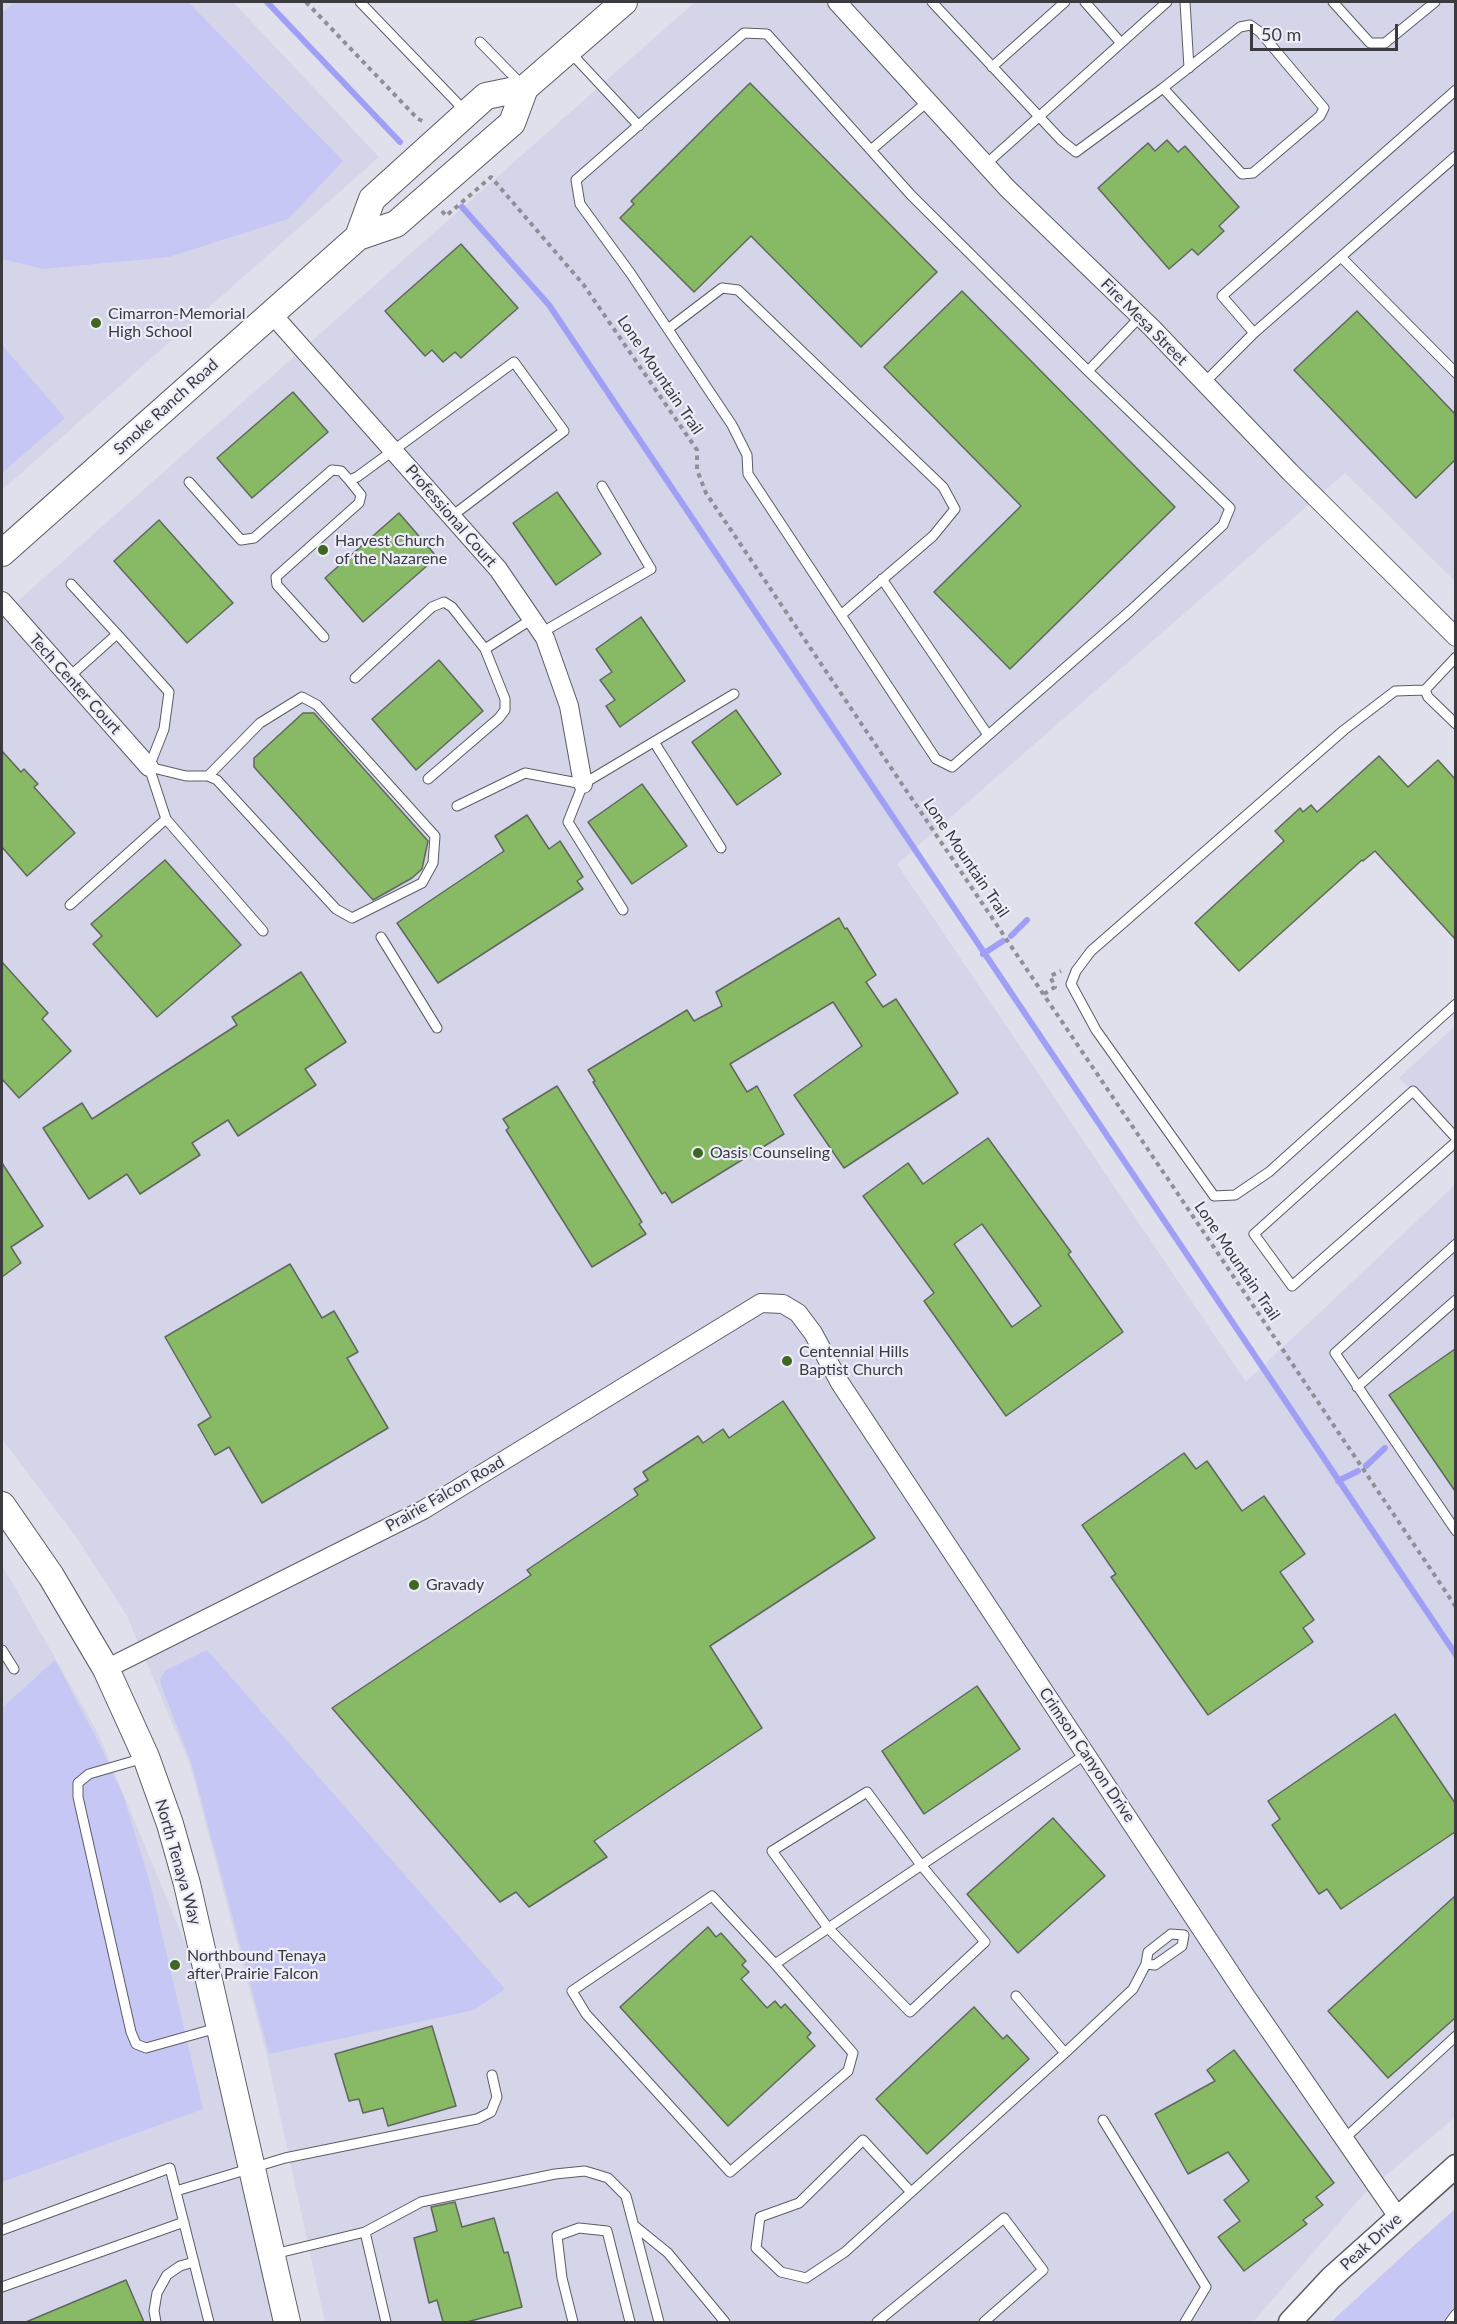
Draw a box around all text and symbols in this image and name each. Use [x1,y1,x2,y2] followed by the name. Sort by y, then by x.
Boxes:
[1253,12,1402,50] scale bar
[1261,23,1301,45] text: 50 m
[1097,275,1191,369] street label: Fire Mesa Street
[108,304,246,342] place label: Cimarron-Memorial High School
[613,312,707,438] street label: Lone Mountain Trail
[89,316,103,330] marker: Cimarron-Memorial High School
[110,355,222,459] street label: Smoke Ranch Road
[401,461,501,571] street label: Professional Court
[335,531,447,569] place label: Harvest Church of the Nazarene
[316,543,330,557] marker: Harvest Church of the Nazarene
[25,630,125,738] street label: Tech Center Court
[919,795,1013,921] street label: Lone Mountain Trail
[710,1143,830,1163] place label: Oasis Counseling
[691,1146,705,1160] marker: Oasis Counseling
[1190,1198,1284,1324] street label: Lone Mountain Trail
[799,1342,909,1380] place label: Centennial Hills Baptist Church
[780,1354,794,1368] marker: Centennial Hills Baptist Church
[382,1452,508,1536] street label: Prairie Falcon Road
[426,1575,484,1595] place label: Gravady
[407,1578,421,1592] marker: Gravady
[1035,1684,1139,1826] street label: Crimson Canyon Drive
[151,1797,205,1927] street label: North Tenaya Way
[187,1946,326,1984] place label: Northbound Tenaya after Prairie Falcon
[168,1958,182,1972] marker: Northbound Tenaya after Prairie Falcon
[1336,2209,1406,2275] street label: Peak Drive

